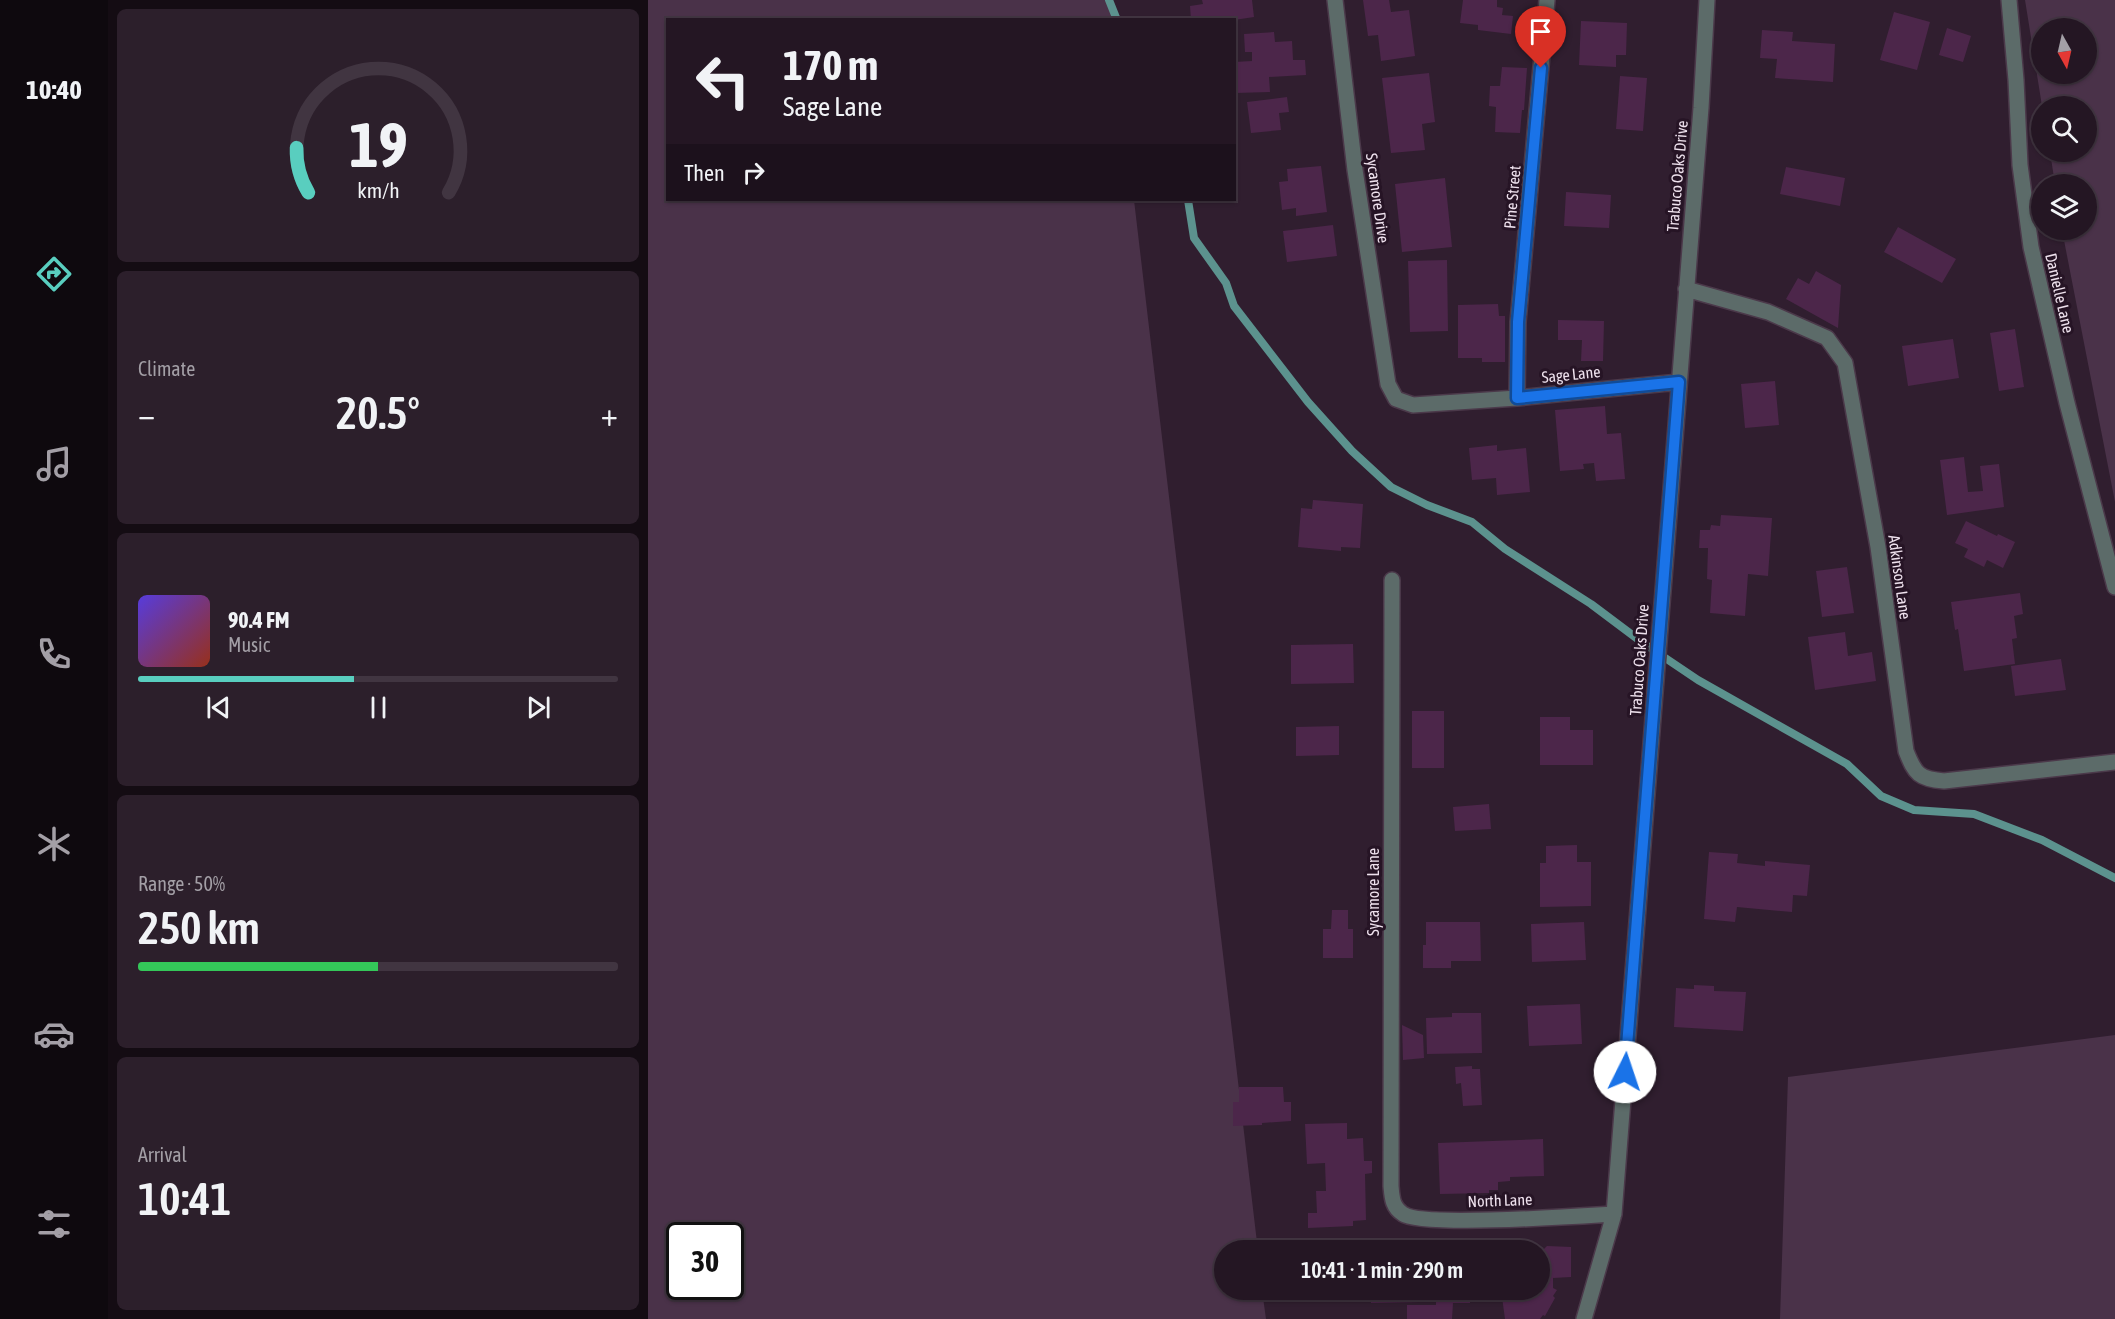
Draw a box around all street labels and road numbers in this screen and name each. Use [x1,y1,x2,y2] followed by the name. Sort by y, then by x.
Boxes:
[1663,120,1691,232] street label: Trabuco Oaks Drive
[1362,152,1393,244] street label: Sycamore Drive
[1500,164,1524,229] street label: Pine Street
[2042,251,2078,335] street label: Danielle Lane
[1541,362,1601,387] street label: Sage Lane
[1885,534,1915,620] street label: Adkinson Lane
[1626,604,1652,716] street label: Trabuco Oaks Drive
[1364,848,1383,936] street label: Sycamore Lane
[1467,1190,1533,1210] street label: North Lane

